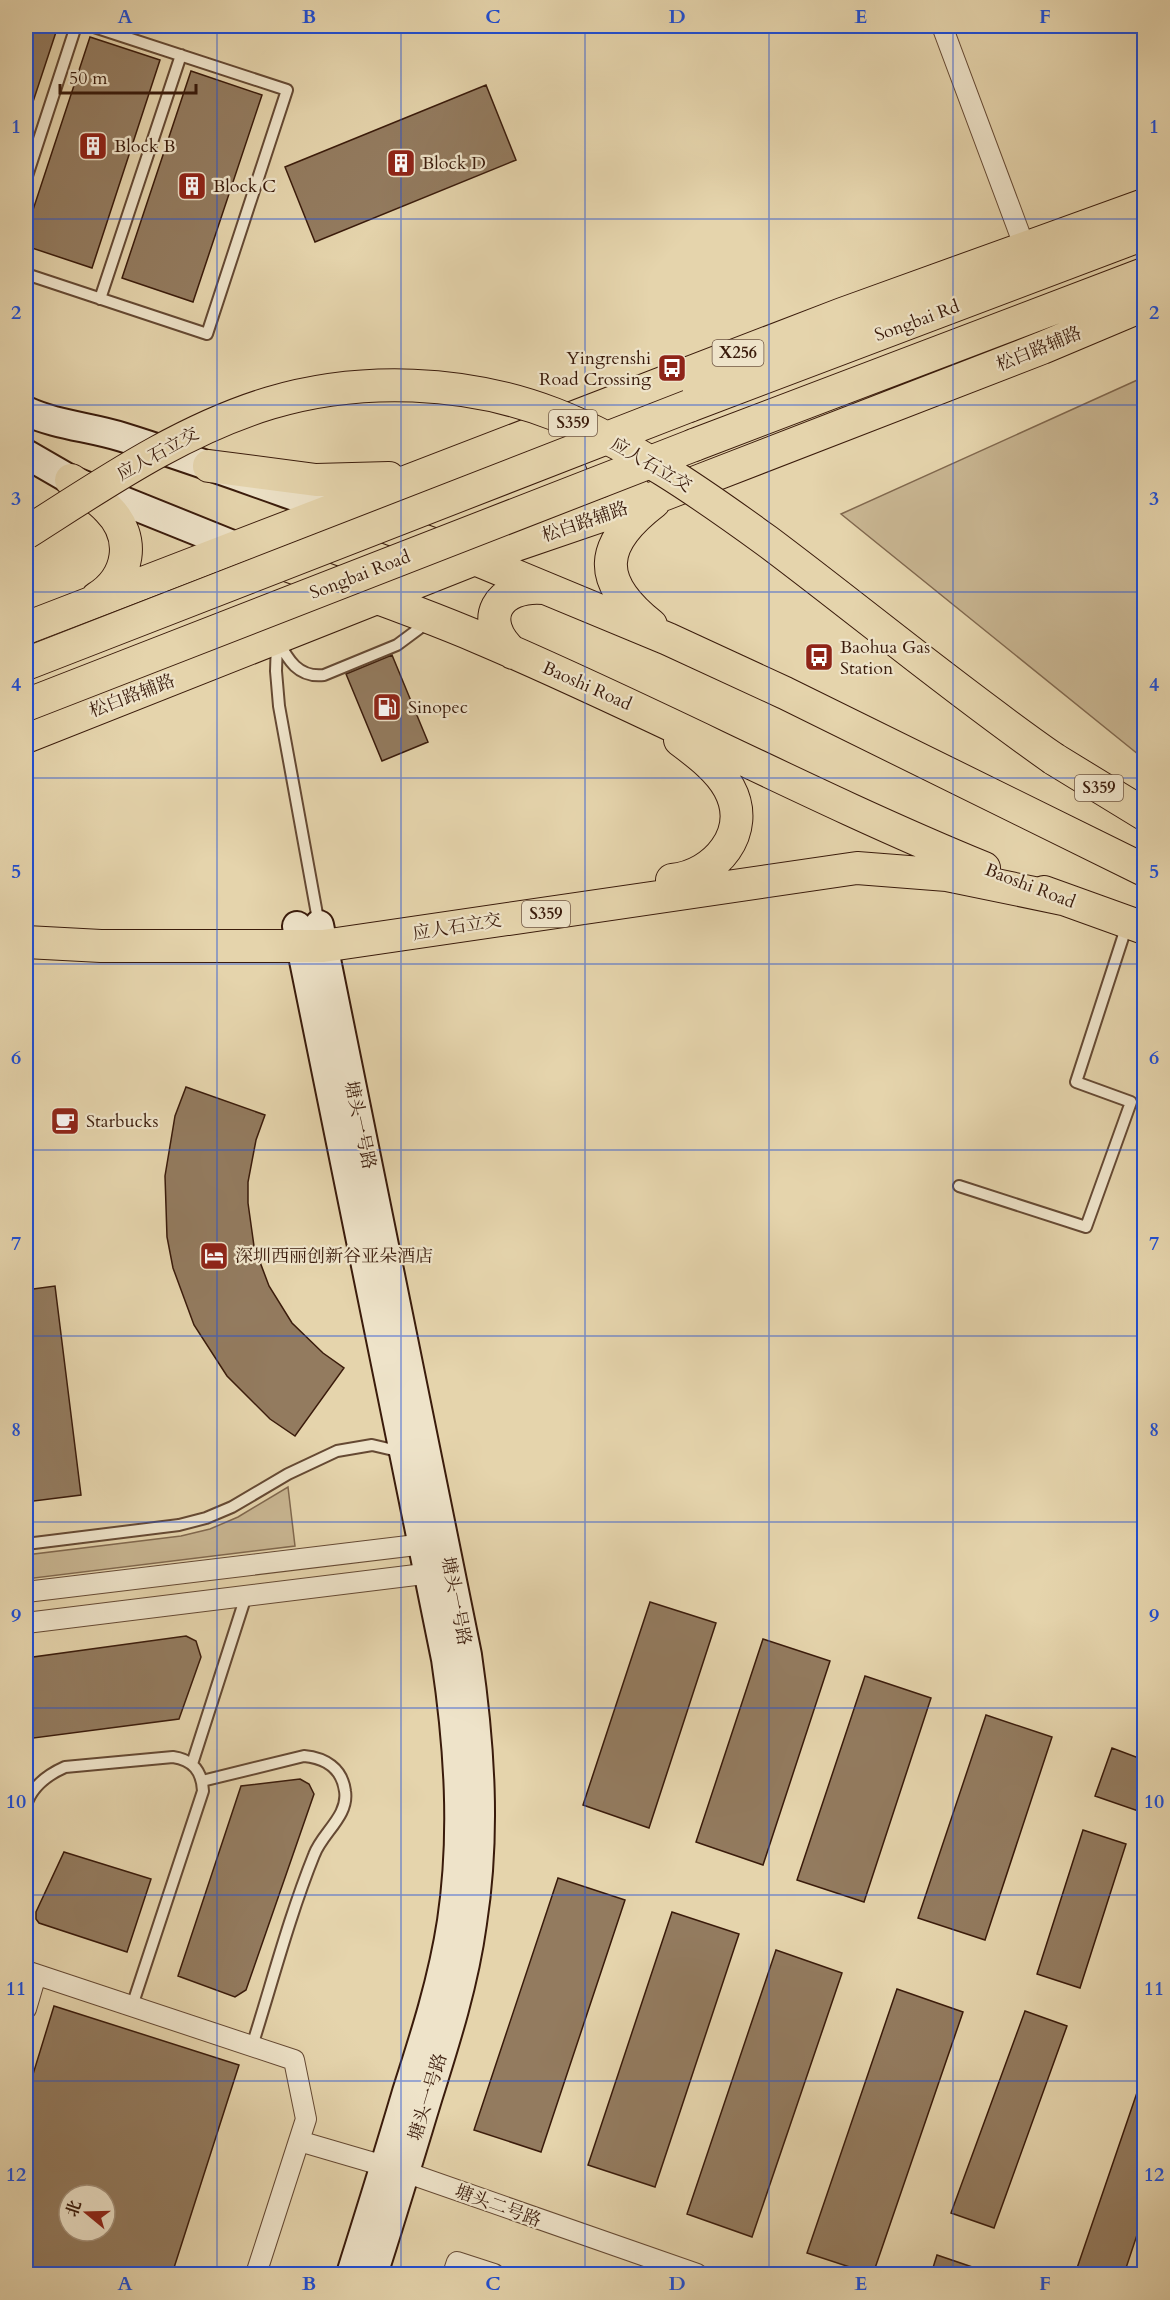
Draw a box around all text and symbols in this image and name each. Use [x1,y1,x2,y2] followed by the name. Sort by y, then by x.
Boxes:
[117,3,133,30] text: A
[302,3,316,30] text: B
[485,3,501,30] text: C
[668,3,686,30] text: D
[855,3,867,30] text: E
[1039,3,1051,30] text: F
[60,57,196,95] scale bar
[69,66,108,91] text: 50 m
[11,113,21,140] text: 1
[1149,113,1159,140] text: 1
[77,130,109,162] building icon: Block B
[114,134,175,159] place label: Block B
[385,147,417,179] building icon: Block D
[422,151,486,176] place label: Block D
[176,170,208,202] building icon: Block C
[213,174,276,199] place label: Block C
[871,294,963,348] street label: Songbai Rd
[11,299,21,326] text: 2
[1149,299,1159,326] text: 2
[993,321,1085,377] street label: 松白路辅路
[712,340,764,366] road number: X256
[539,346,652,392] place label: Yingrenshi Road Crossing
[656,352,688,384] bus stop icon: Yingrenshi Road Crossing
[549,410,597,436] road number: S359
[113,421,203,487] street label: 应人石立交
[606,432,696,498] street label: 应人石立交
[11,485,21,512] text: 3
[1149,485,1159,512] text: 3
[538,496,632,548] street label: 松白路辅路
[306,544,414,606] street label: Songbai Road
[840,635,930,681] place label: Baohua Gas Station
[803,641,835,673] bus stop icon: Baohua Gas Station
[538,655,636,717] street label: Baoshi Road
[86,668,178,724] street label: 松白路辅路
[11,671,21,698] text: 4
[1149,671,1159,698] text: 4
[371,691,403,723] fuel station icon: Sinopec
[408,695,468,720] place label: Sinopec
[1075,775,1123,801] road number: S359
[981,857,1079,915] street label: Baoshi Road
[11,858,21,885] text: 5
[1149,858,1159,885] text: 5
[522,901,570,927] road number: S359
[411,908,503,946] street label: 应人石立交
[11,1044,21,1071] text: 6
[1149,1044,1159,1071] text: 6
[338,1078,382,1172] street label: 塘头一号路
[49,1105,81,1137] cafe icon: Starbucks
[86,1109,158,1134] place label: Starbucks
[11,1230,21,1257] text: 7
[1149,1230,1159,1257] text: 7
[198,1240,230,1272] hotel icon: 深圳西丽创新谷亚朵酒店
[235,1244,433,1269] place label: 深圳西丽创新谷亚朵酒店
[11,1416,21,1443] text: 8
[1149,1416,1159,1443] text: 8
[435,1554,477,1648] street label: 塘头一号路
[11,1602,21,1629] text: 9
[1149,1602,1159,1629] text: 9
[6,1788,26,1815] text: 10
[1144,1788,1164,1815] text: 10
[6,1975,26,2002] text: 11
[1144,1975,1164,2002] text: 11
[403,2050,453,2144] street label: 塘头一号路
[6,2161,26,2188] text: 12
[1144,2161,1164,2188] text: 12
[451,2179,545,2233] street label: 塘头二号路
[57,2183,117,2243] north arrow
[61,2197,87,2220] text: 北
[117,2270,133,2297] text: A
[302,2270,316,2297] text: B
[485,2270,501,2297] text: C
[668,2270,686,2297] text: D
[855,2270,867,2297] text: E
[1039,2270,1051,2297] text: F

